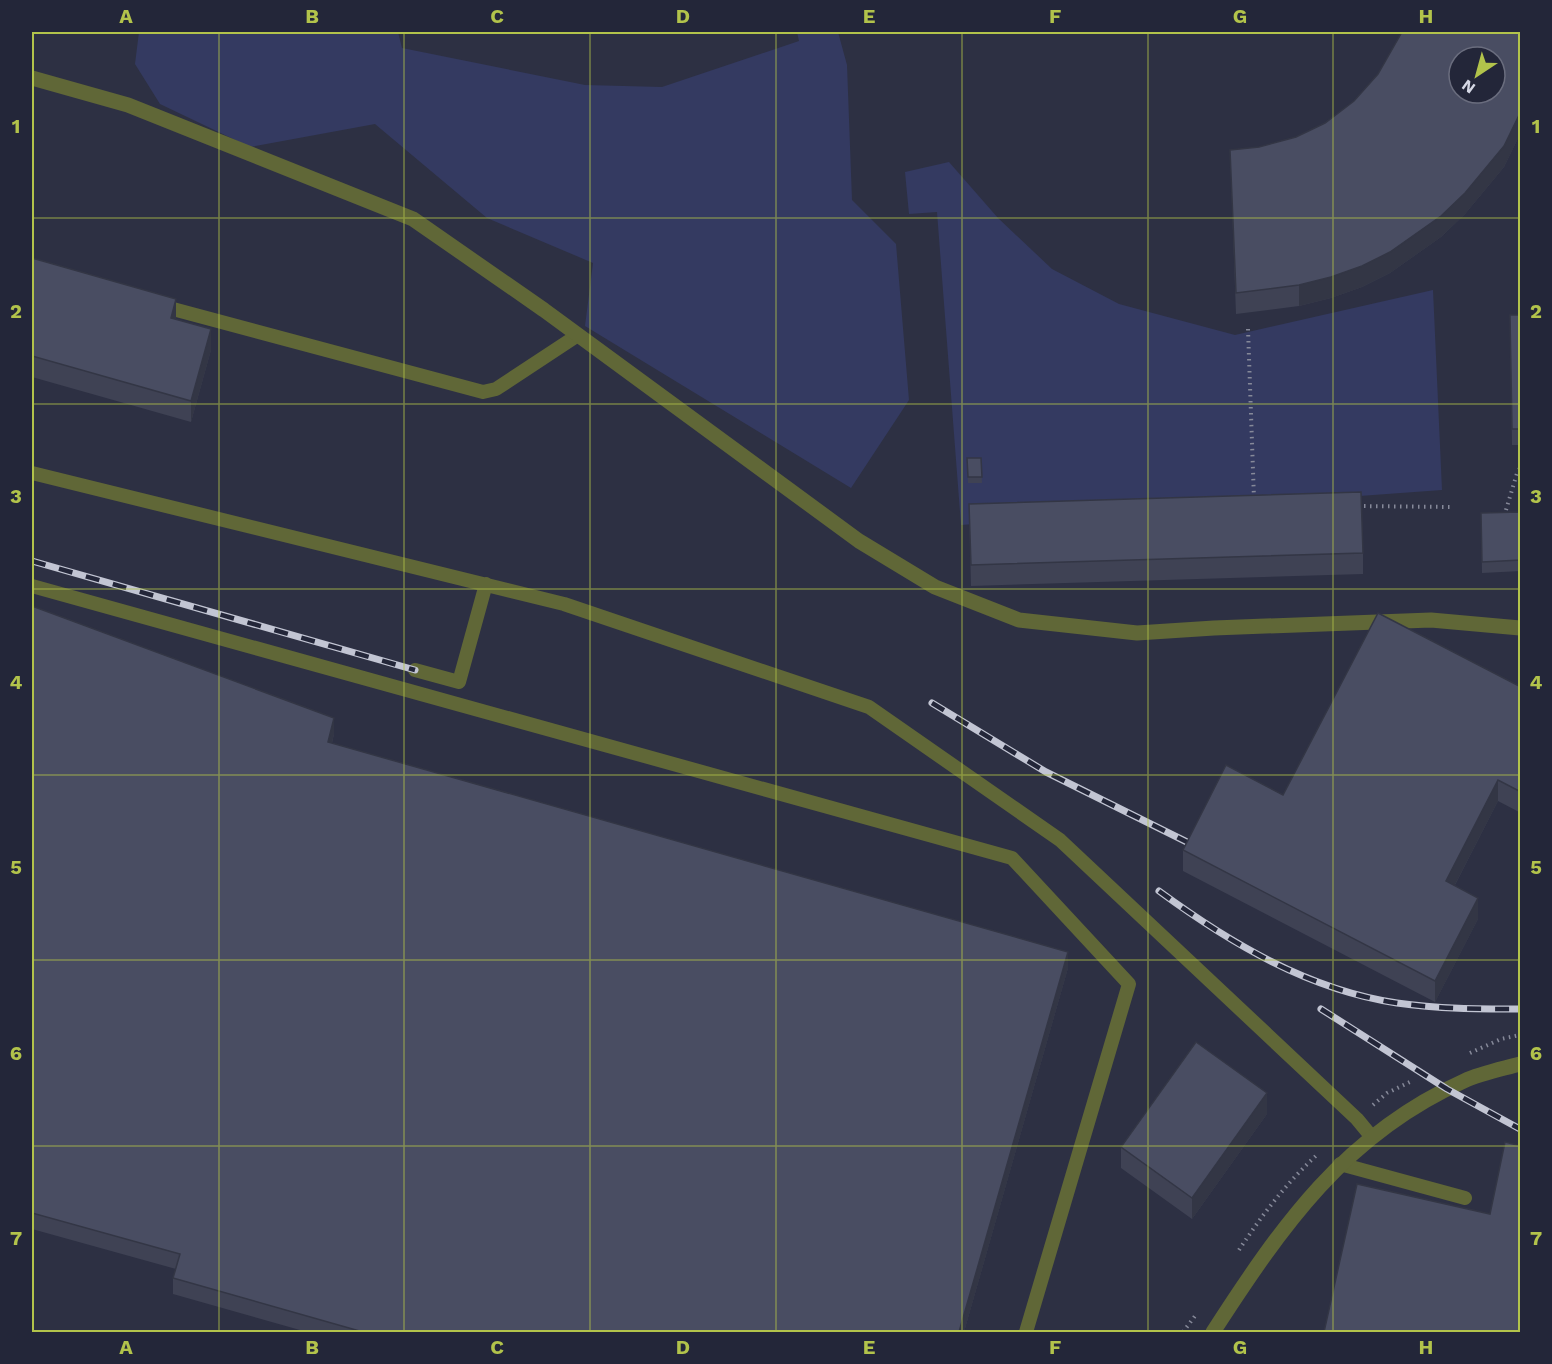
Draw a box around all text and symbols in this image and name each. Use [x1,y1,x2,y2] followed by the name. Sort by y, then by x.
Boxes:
[119,4,133,28] text: A
[305,4,319,28] text: B
[490,4,504,28] text: C
[676,4,690,28] text: D
[863,4,875,28] text: E
[1049,4,1061,28] text: F
[1233,4,1247,28] text: G
[1419,4,1433,28] text: H
[1447,45,1507,105] north arrow
[1458,76,1479,98] text: N
[12,114,20,138] text: 1
[1532,114,1540,138] text: 1
[10,299,22,323] text: 2
[1530,299,1542,323] text: 2
[10,484,22,508] text: 3
[1530,484,1542,508] text: 3
[10,670,23,694] text: 4
[1530,670,1543,694] text: 4
[10,855,22,879] text: 5
[1530,855,1542,879] text: 5
[10,1041,22,1065] text: 6
[1530,1041,1542,1065] text: 6
[10,1226,22,1250] text: 7
[1530,1226,1542,1250] text: 7
[119,1335,133,1359] text: A
[305,1335,319,1359] text: B
[490,1335,504,1359] text: C
[676,1335,690,1359] text: D
[863,1335,875,1359] text: E
[1049,1335,1061,1359] text: F
[1233,1335,1247,1359] text: G
[1419,1335,1433,1359] text: H

